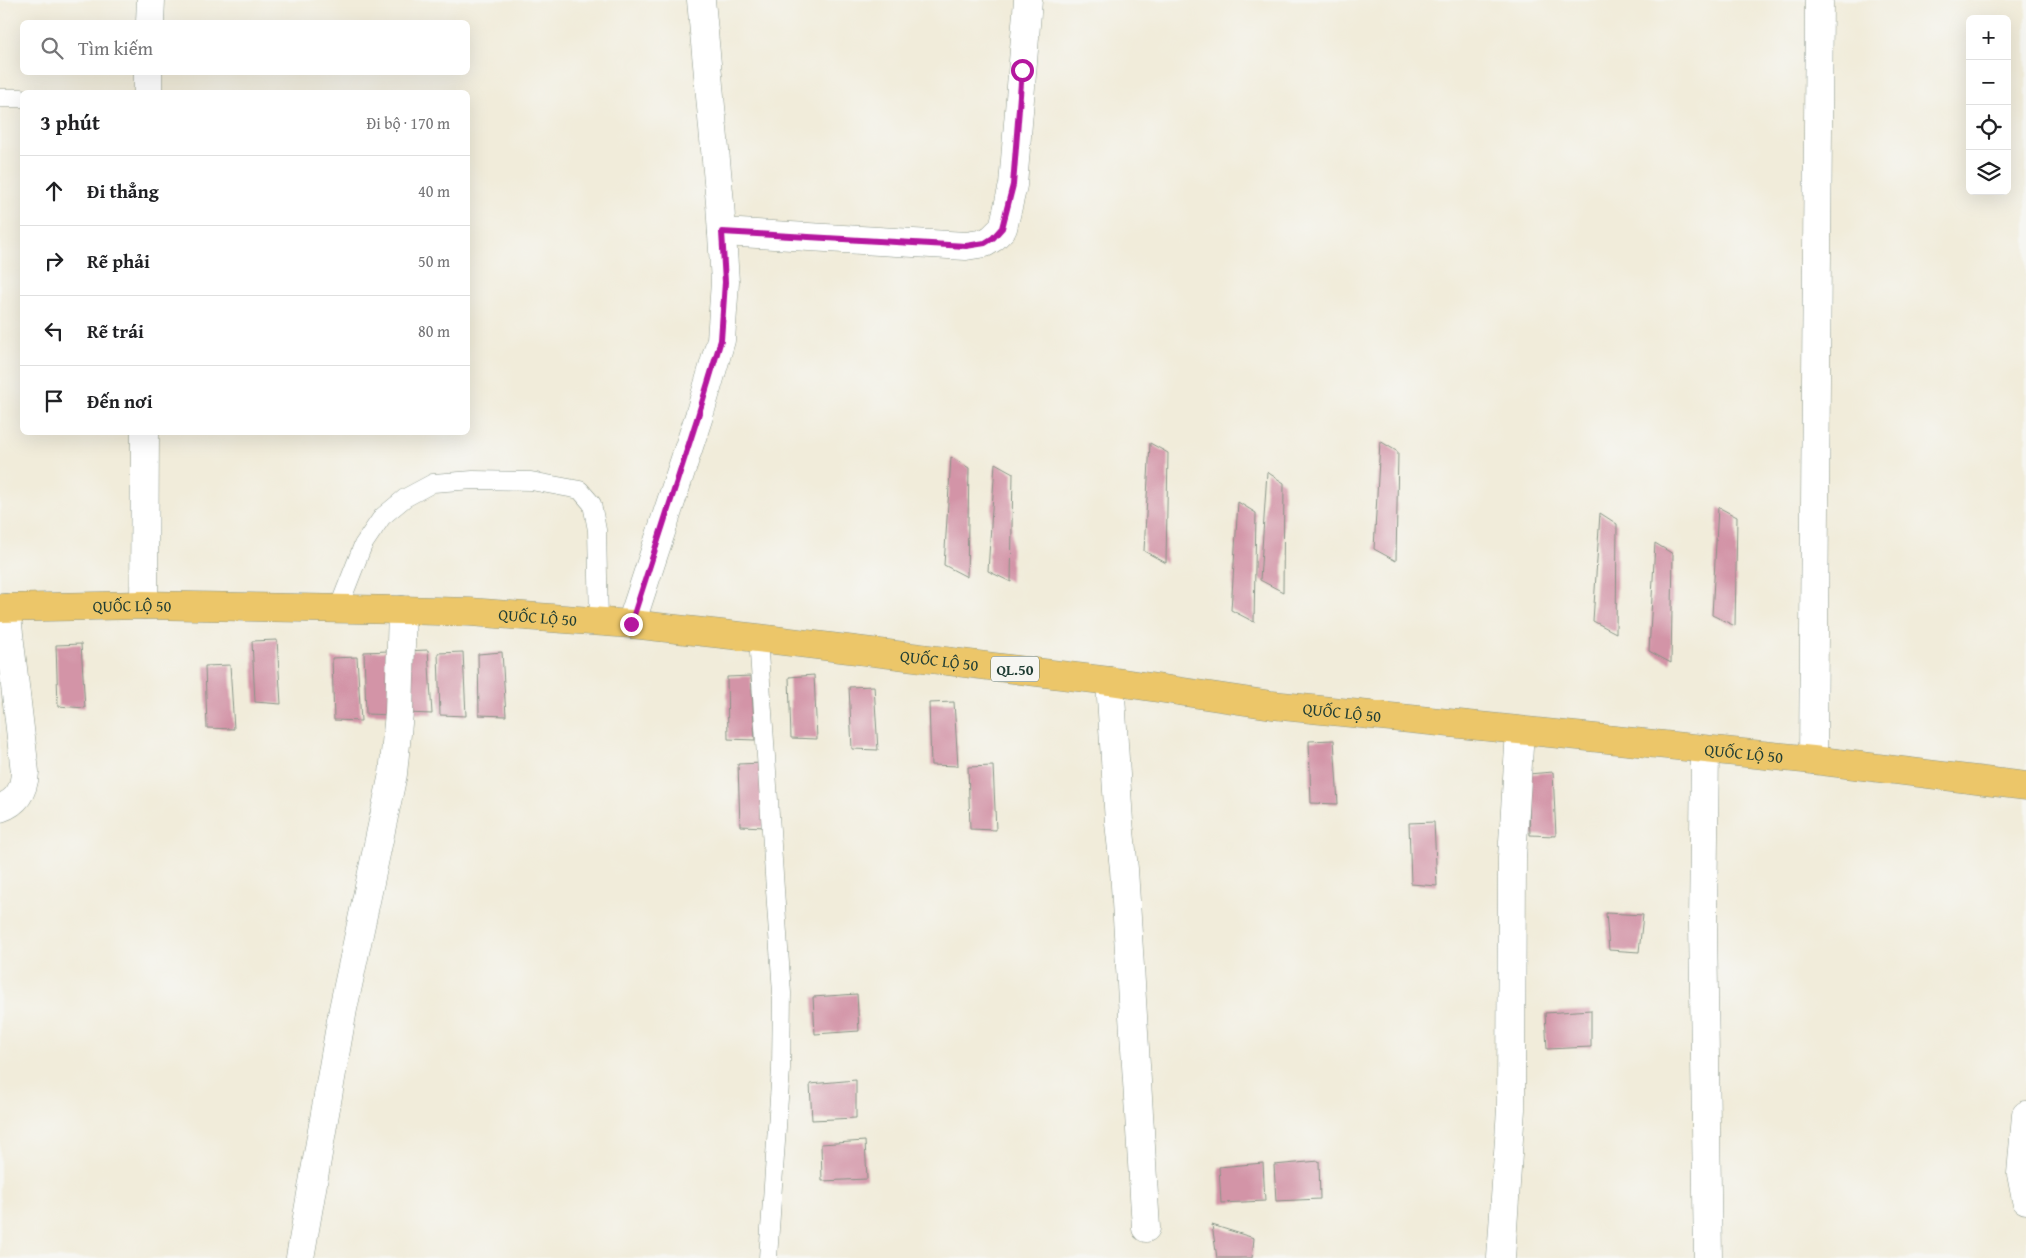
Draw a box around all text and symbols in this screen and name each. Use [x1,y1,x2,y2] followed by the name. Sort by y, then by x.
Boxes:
[1966,15,2011,195] map controls
[1966,15,2011,60] button: +
[20,20,470,75] search box
[38,34,66,62] icon: search
[78,34,153,62] text: Tìm kiếm
[1011,59,1034,82] route start
[1966,60,2011,105] button: −
[1966,105,2011,150] button: locate
[40,107,100,138] text: 3 phút
[366,111,450,135] text: Đi bộ · 170 m
[1966,150,2011,195] button: layers
[40,177,68,205] icon: ahead
[87,177,159,205] text: Đi thẳng
[418,179,450,203] text: 40 m
[40,247,68,275] icon: right
[87,247,150,275] text: Rẽ phải
[418,249,450,273] text: 50 m
[40,317,68,345] icon: left
[87,317,144,345] text: Rẽ trái
[418,319,450,343] text: 80 m
[40,387,68,415] icon: arrive
[87,387,153,415] text: Đến nơi
[92,593,172,618] street label: QUỐC LỘ 50
[498,602,578,632] street label: QUỐC LỘ 50
[620,613,643,636] route end
[899,643,980,677] street label: QUỐC LỘ 50
[991,656,1039,682] road number: QL.50
[1302,696,1383,728] street label: QUỐC LỘ 50
[1704,737,1785,769] street label: QUỐC LỘ 50

